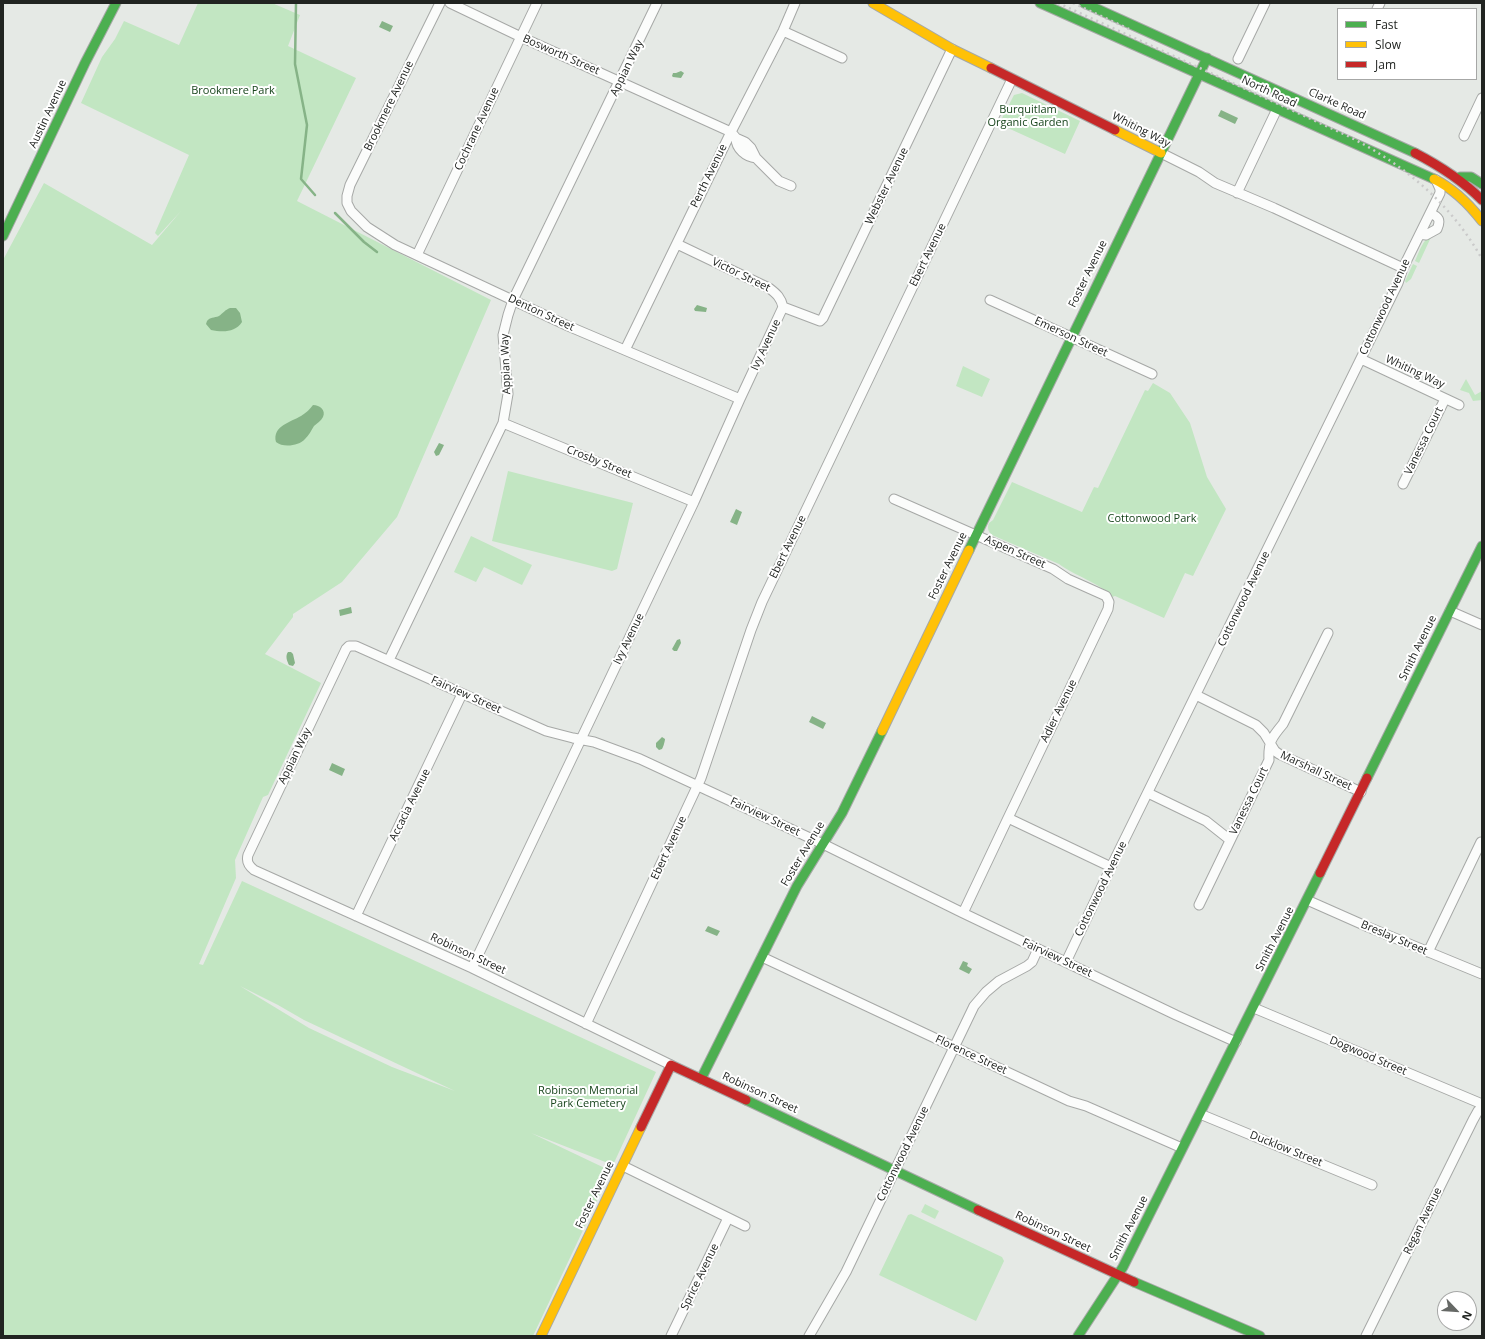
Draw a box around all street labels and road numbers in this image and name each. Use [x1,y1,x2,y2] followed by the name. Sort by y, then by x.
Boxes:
[520,32,602,78] street label: Bosworth Street
[608,38,646,98] street label: Appian Way
[361,59,417,153] street label: Brookmere Avenue
[1239,74,1299,110] street label: North Road
[26,78,70,150] street label: Austin Avenue
[452,85,502,173] street label: Cochrane Avenue
[1306,85,1368,123] street label: Clarke Road
[1110,110,1172,150] street label: Whiting Way
[688,142,730,210] street label: Perth Avenue
[863,145,911,227] street label: Webster Avenue
[907,221,949,289] street label: Ebert Avenue
[1066,238,1110,310] street label: Foster Avenue
[710,255,772,295] street label: Victor Street
[1357,257,1413,357] street label: Cottonwood Avenue
[506,292,576,334] street label: Denton Street
[1032,314,1110,360] street label: Emerson Street
[748,317,784,373] street label: Ivy Avenue
[498,333,514,395] street label: Appian Way
[1383,353,1447,391] street label: Whiting Way
[1402,405,1446,477] street label: Vanessa Court
[564,443,634,481] street label: Crosby Street
[767,513,809,581] street label: Ebert Avenue
[926,530,970,602] street label: Foster Avenue
[982,533,1048,571] street label: Aspen Street
[1215,549,1273,649] street label: Cottonwood Avenue
[611,611,647,667] street label: Ivy Avenue
[1397,613,1439,683] street label: Smith Avenue
[429,674,503,716] street label: Fairview Street
[1038,677,1080,745] street label: Adler Avenue
[276,726,314,786] street label: Appian Way
[1278,749,1354,793] street label: Marshall Street
[1227,765,1271,837] street label: Vanessa Court
[387,767,433,843] street label: Accacia Avenue
[728,795,802,839] street label: Fairview Street
[649,814,689,882] street label: Ebert Avenue
[778,819,828,889] street label: Foster Avenue
[1072,839,1130,939] street label: Cottonwood Avenue
[1253,904,1297,974] street label: Smith Avenue
[1359,918,1429,958] street label: Breslay Street
[428,931,508,977] street label: Robinson Street
[1020,936,1094,980] street label: Fairview Street
[933,1033,1009,1077] street label: Florence Street
[1327,1034,1409,1078] street label: Dogwood Street
[720,1070,800,1116] street label: Robinson Street
[874,1104,932,1204] street label: Cottonwood Avenue
[1248,1128,1324,1170] street label: Ducklow Street
[573,1159,617,1231] street label: Foster Avenue
[1401,1185,1445,1257] street label: Regan Avenue
[1107,1193,1151,1263] street label: Smith Avenue
[1013,1209,1093,1255] street label: Robinson Street
[678,1241,722,1313] street label: Sprice Avenue

